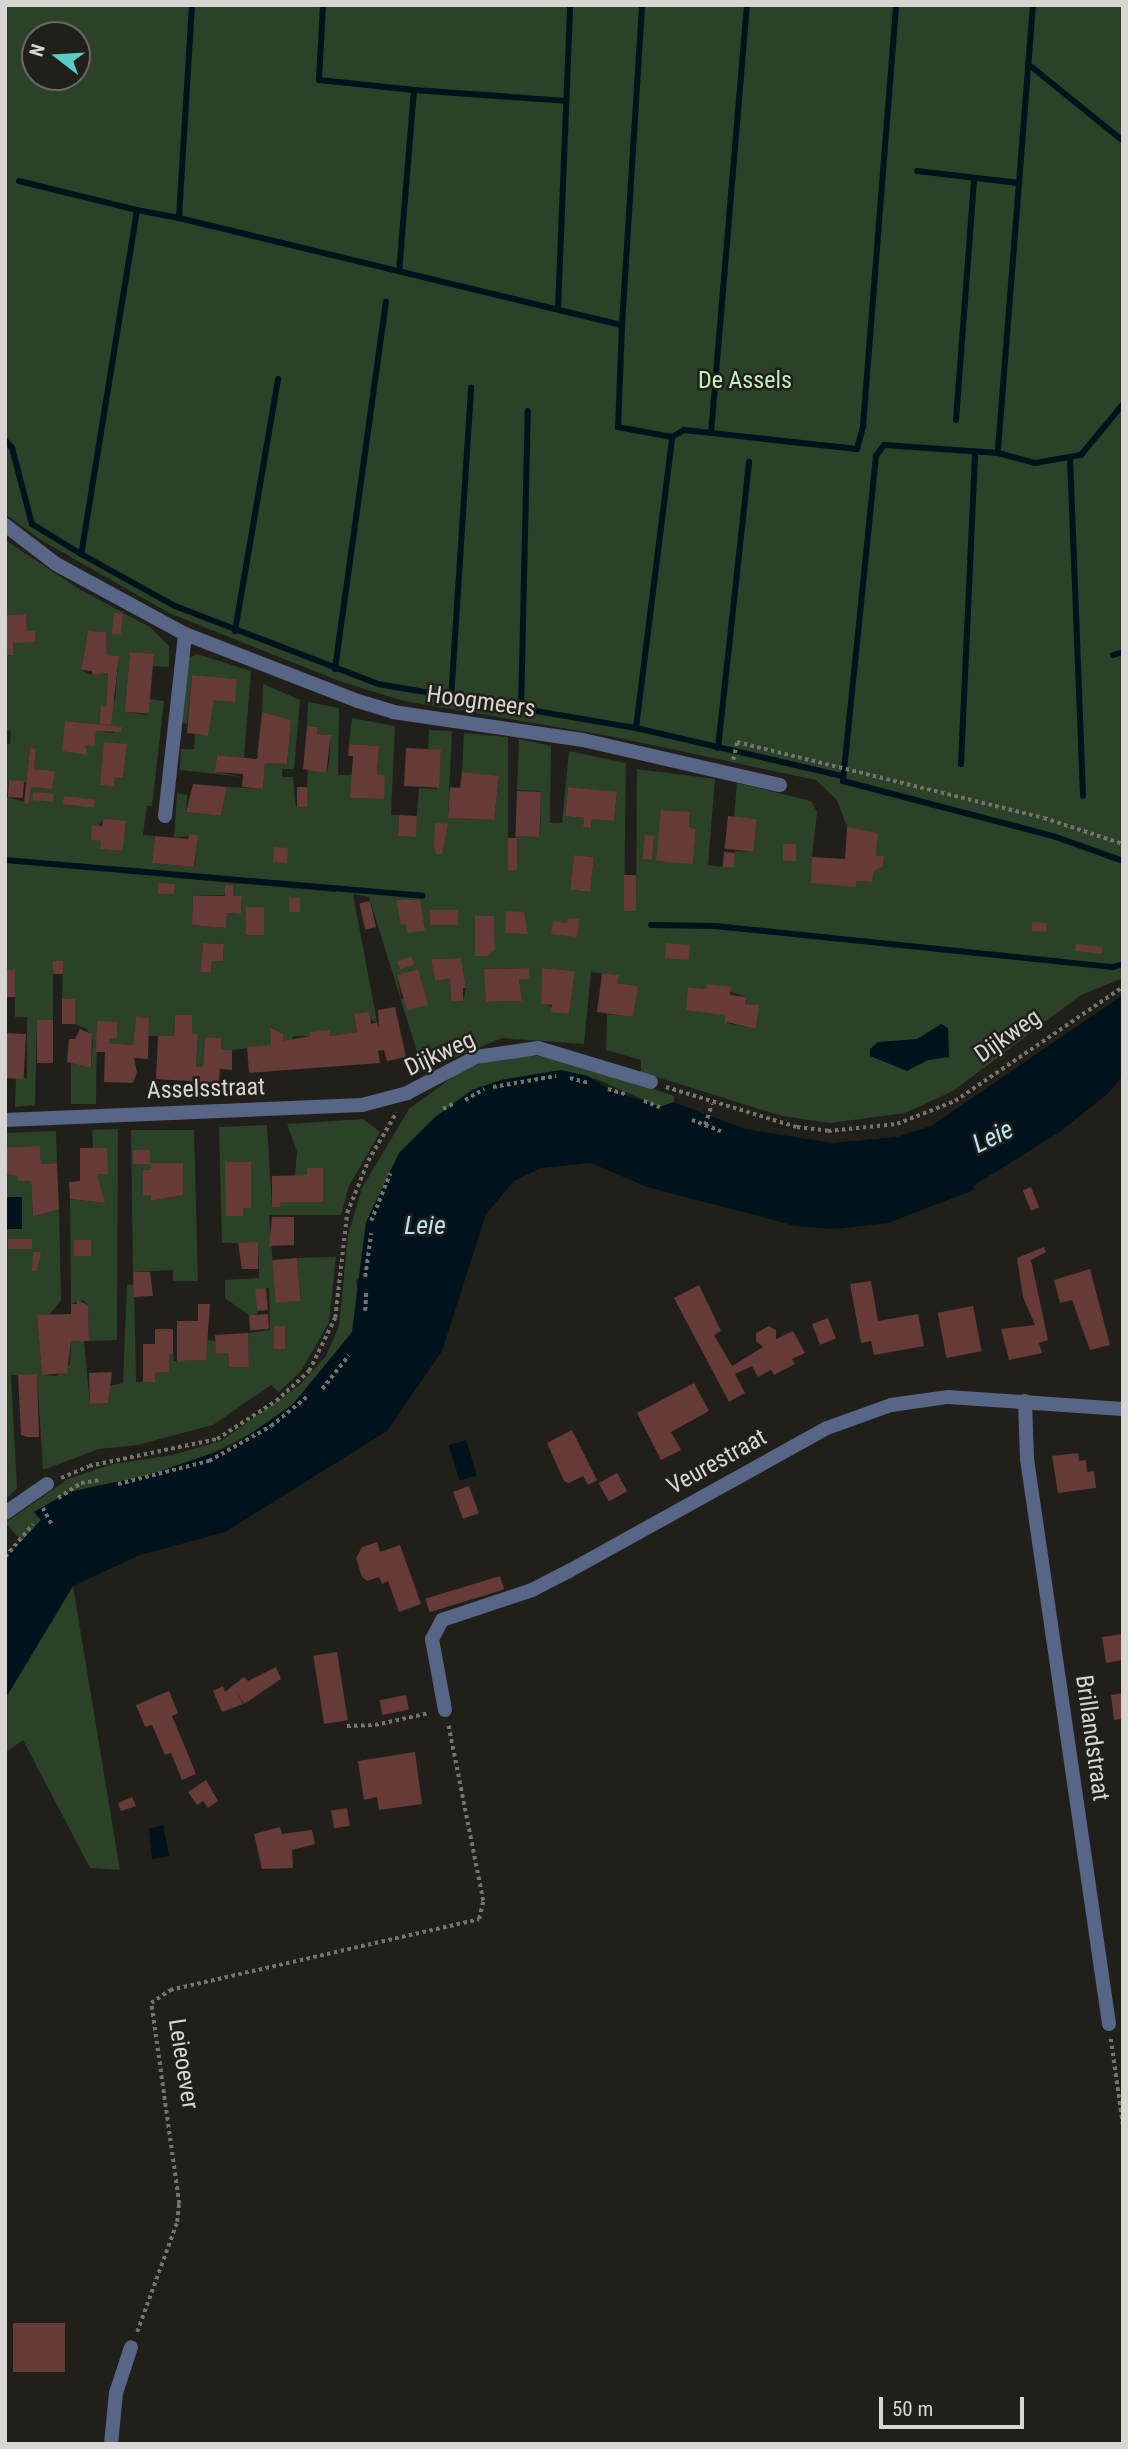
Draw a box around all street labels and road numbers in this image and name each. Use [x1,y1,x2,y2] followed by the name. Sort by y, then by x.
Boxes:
[425,680,537,724] street label: Hoogmeers
[969,1003,1047,1069] street label: Dijkweg
[400,1025,480,1083] street label: Dijkweg
[146,1073,266,1105] street label: Asselsstraat
[662,1423,772,1501] street label: Veurestraat
[1069,1673,1115,1803] street label: Brillandstraat
[162,2017,204,2111] street label: Leieoever

